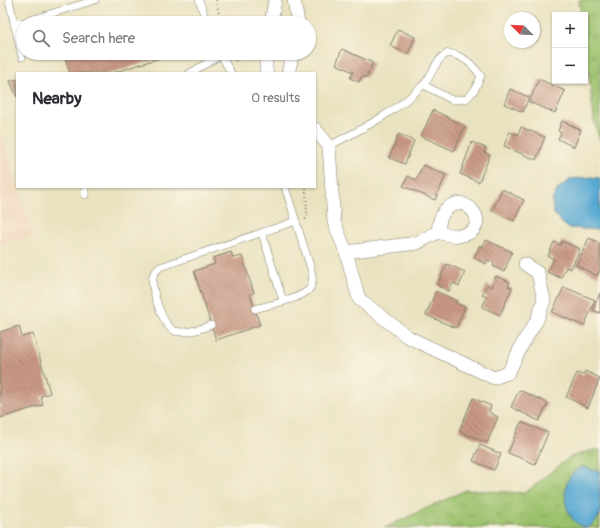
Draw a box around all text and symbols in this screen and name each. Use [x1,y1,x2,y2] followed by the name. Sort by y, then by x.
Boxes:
[504,12,540,48] north arrow
[552,12,588,84] map controls
[552,12,588,48] button: +
[16,16,316,60] search box
[30,27,52,49] icon: search
[62,29,135,48] text: Search here
[552,48,588,84] button: −
[32,88,81,109] text: Nearby
[251,90,300,106] text: 0 results

